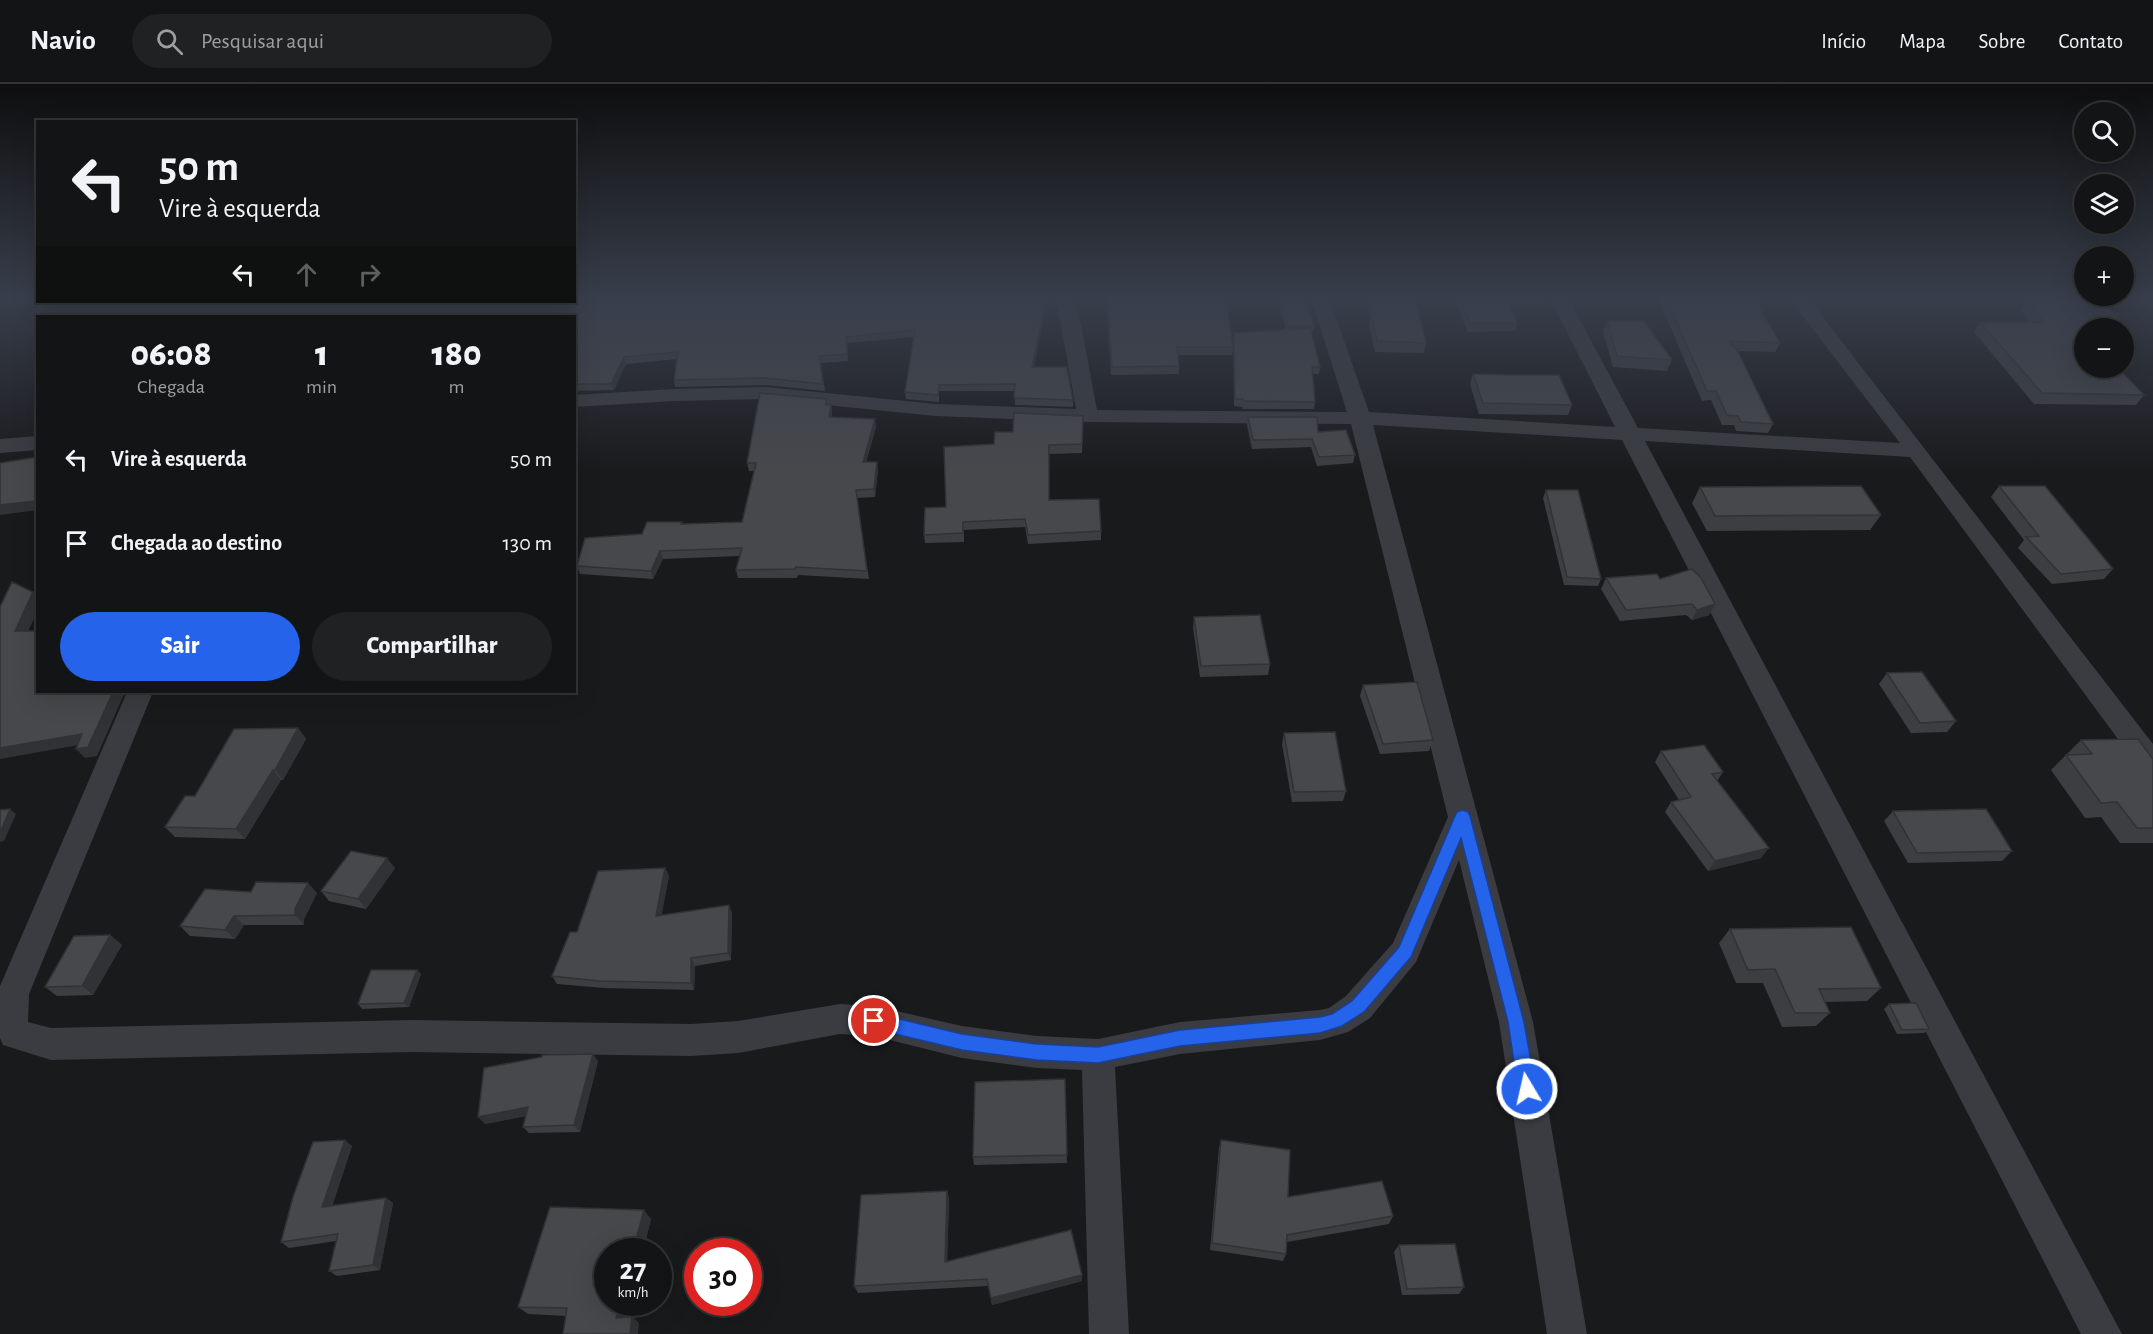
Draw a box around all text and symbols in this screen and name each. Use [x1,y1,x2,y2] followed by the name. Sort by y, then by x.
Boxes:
[132,14,552,68] search box
[153,25,186,58] icon: search
[30,27,96,55] text: Navio
[201,30,324,52] text: Pesquisar aqui
[1821,31,1866,52] text: Início
[1899,31,1946,52] text: Mapa
[1979,31,2025,52] text: Sobre
[2058,31,2123,52] text: Contato
[2074,102,2134,378] map controls
[2074,102,2134,162] button: search
[60,144,138,222] icon: left
[159,146,239,188] text: 50 m
[2074,174,2134,234] button: layers
[159,195,321,222] text: Vire à esquerda
[2074,246,2134,306] button: +
[227,258,260,291] icon: left
[290,258,323,291] icon: ahead
[353,258,386,291] icon: right
[2074,318,2134,378] button: −
[130,336,212,372] text: 06:08
[315,336,328,372] text: 1
[432,336,482,372] text: 180
[137,377,205,397] text: Chegada
[306,377,337,397] text: min
[449,377,465,397] text: m
[60,443,93,476] icon: left
[111,448,247,470] text: Vire à esquerda
[510,448,552,470] text: 50 m
[60,527,93,560] icon: arrive
[111,532,282,554] text: Chegada ao destino
[503,532,552,554] text: 130 m
[60,612,300,681] button: Sair
[312,612,552,681] button: Compartilhar
[848,995,899,1046] pin
[857,1004,890,1037] icon: arrive
[1495,1057,1559,1121] position arrow
[684,1238,762,1316] speed limit sign: 30
[619,1255,647,1285] text: 27
[618,1285,648,1300] text: km/h

